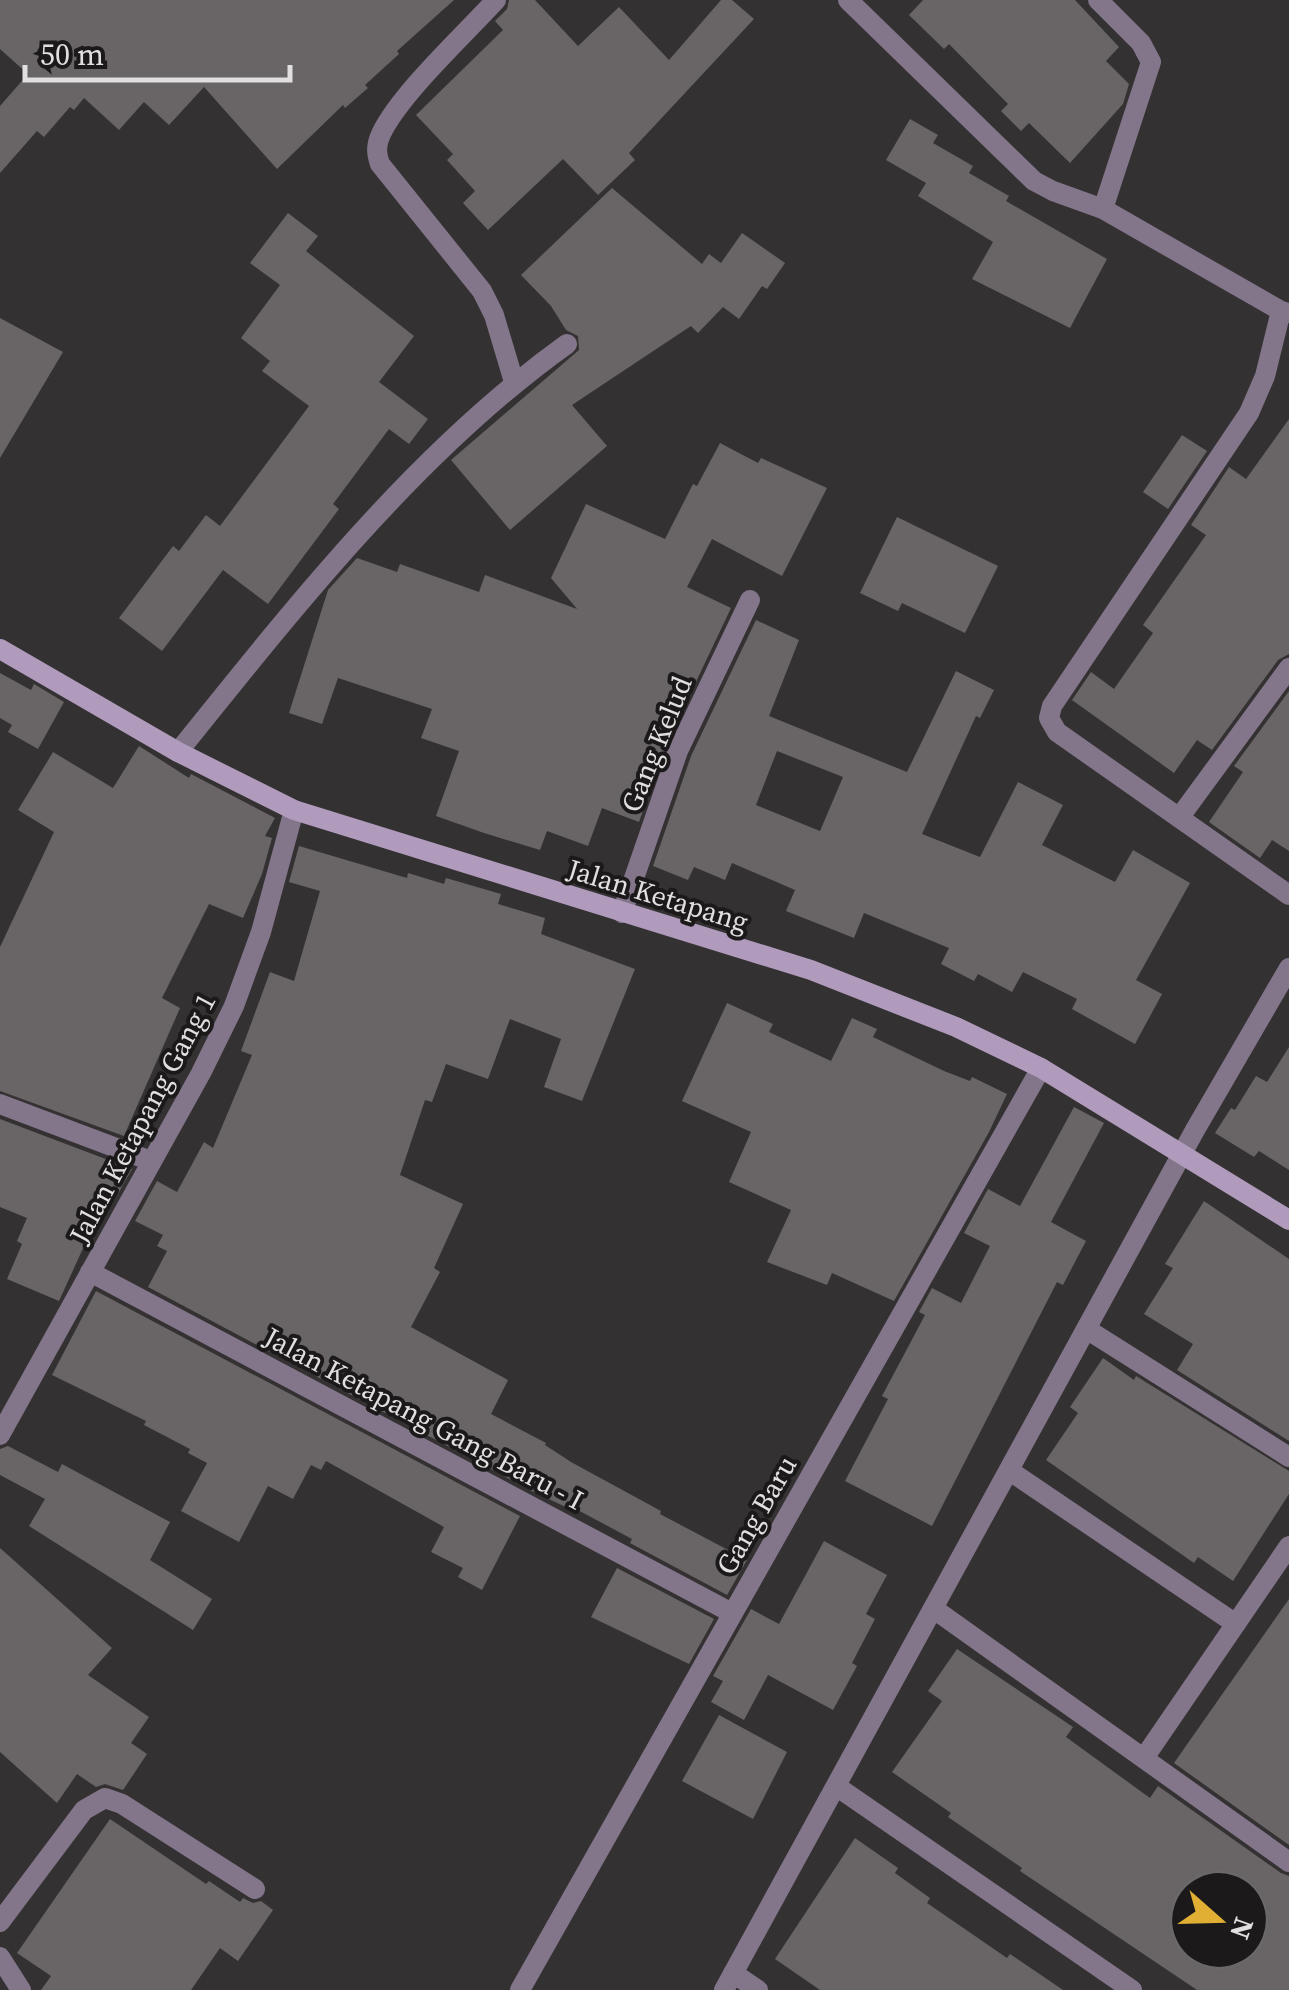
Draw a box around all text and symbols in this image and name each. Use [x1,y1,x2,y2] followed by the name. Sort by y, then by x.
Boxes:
[25,20,290,82] scale bar
[40,34,104,75] text: 50 m
[612,670,701,818] street label: Gang Kelud
[562,849,753,940] street label: Jalan Ketapang
[59,986,224,1251] street label: Jalan Ketapang Gang 1
[257,1317,590,1518] street label: Jalan Ketapang Gang Baru - I
[707,1449,805,1581] street label: Gang Baru
[1169,1870,1269,1970] north arrow
[1221,1912,1264,1945] text: N

